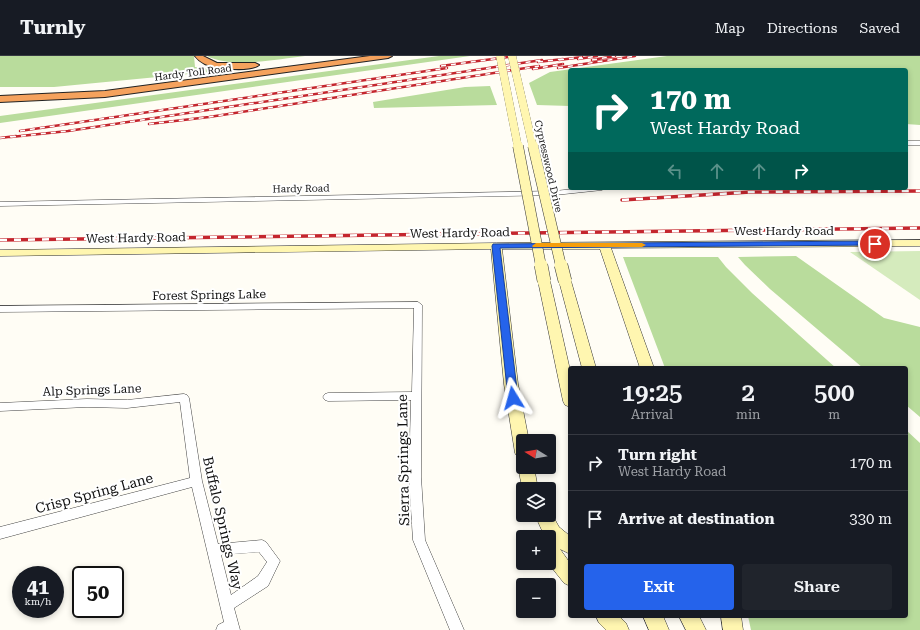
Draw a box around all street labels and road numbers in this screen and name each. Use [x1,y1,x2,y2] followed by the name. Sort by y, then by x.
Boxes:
[154,62,233,83] street label: Hardy Toll Road
[533,119,565,214] street label: Cypresswood Drive
[272,182,330,194] street label: Hardy Road
[734,224,834,238] street label: West Hardy Road
[410,225,510,241] street label: West Hardy Road
[86,230,186,246] street label: West Hardy Road
[152,287,266,303] street label: Forest Springs Lake
[42,381,142,399] street label: Alp Springs Lane
[394,394,412,526] street label: Sierra Springs Lane
[200,455,246,592] street label: Buffalo Springs Way
[33,469,155,516] street label: Crisp Spring Lane

